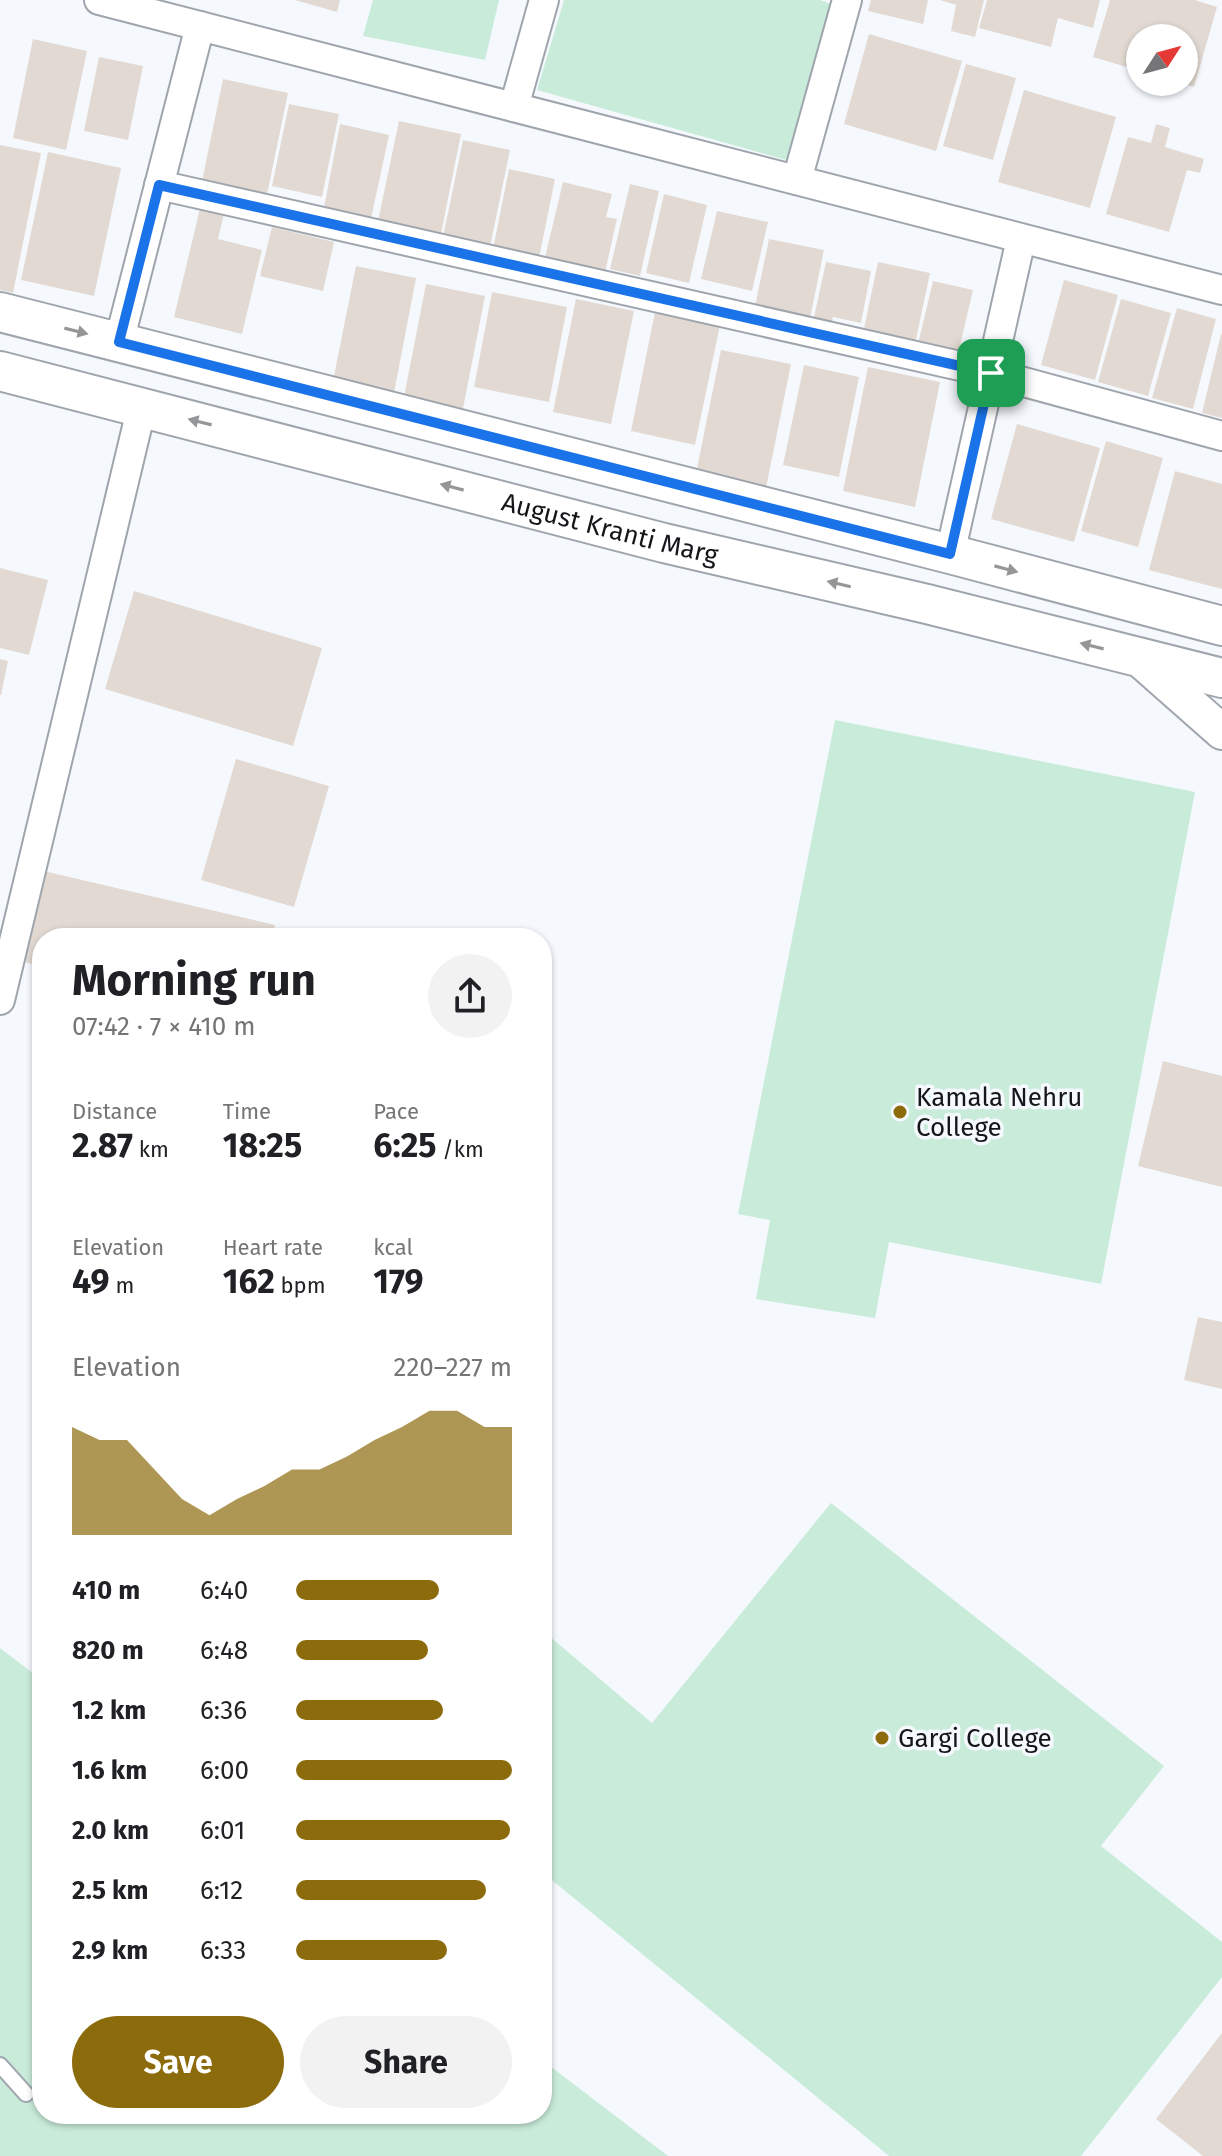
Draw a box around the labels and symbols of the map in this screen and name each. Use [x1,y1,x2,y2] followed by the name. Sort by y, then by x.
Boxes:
[1126,24,1198,96] north arrow
[63,326,88,338] one-way arrow
[957,339,1025,407] pin
[187,415,212,427] one-way arrow
[439,480,464,492] one-way arrow
[499,486,722,571] street label: August Kranti Marg
[994,563,1018,576] one-way arrow
[827,577,852,590] one-way arrow
[1079,639,1104,651] one-way arrow
[916,1082,1082,1143] place label: Kamala Nehru College
[891,1103,909,1121] marker: Kamala Nehru College
[898,1723,1052,1754] place label: Gargi College
[873,1729,891,1747] marker: Gargi College

